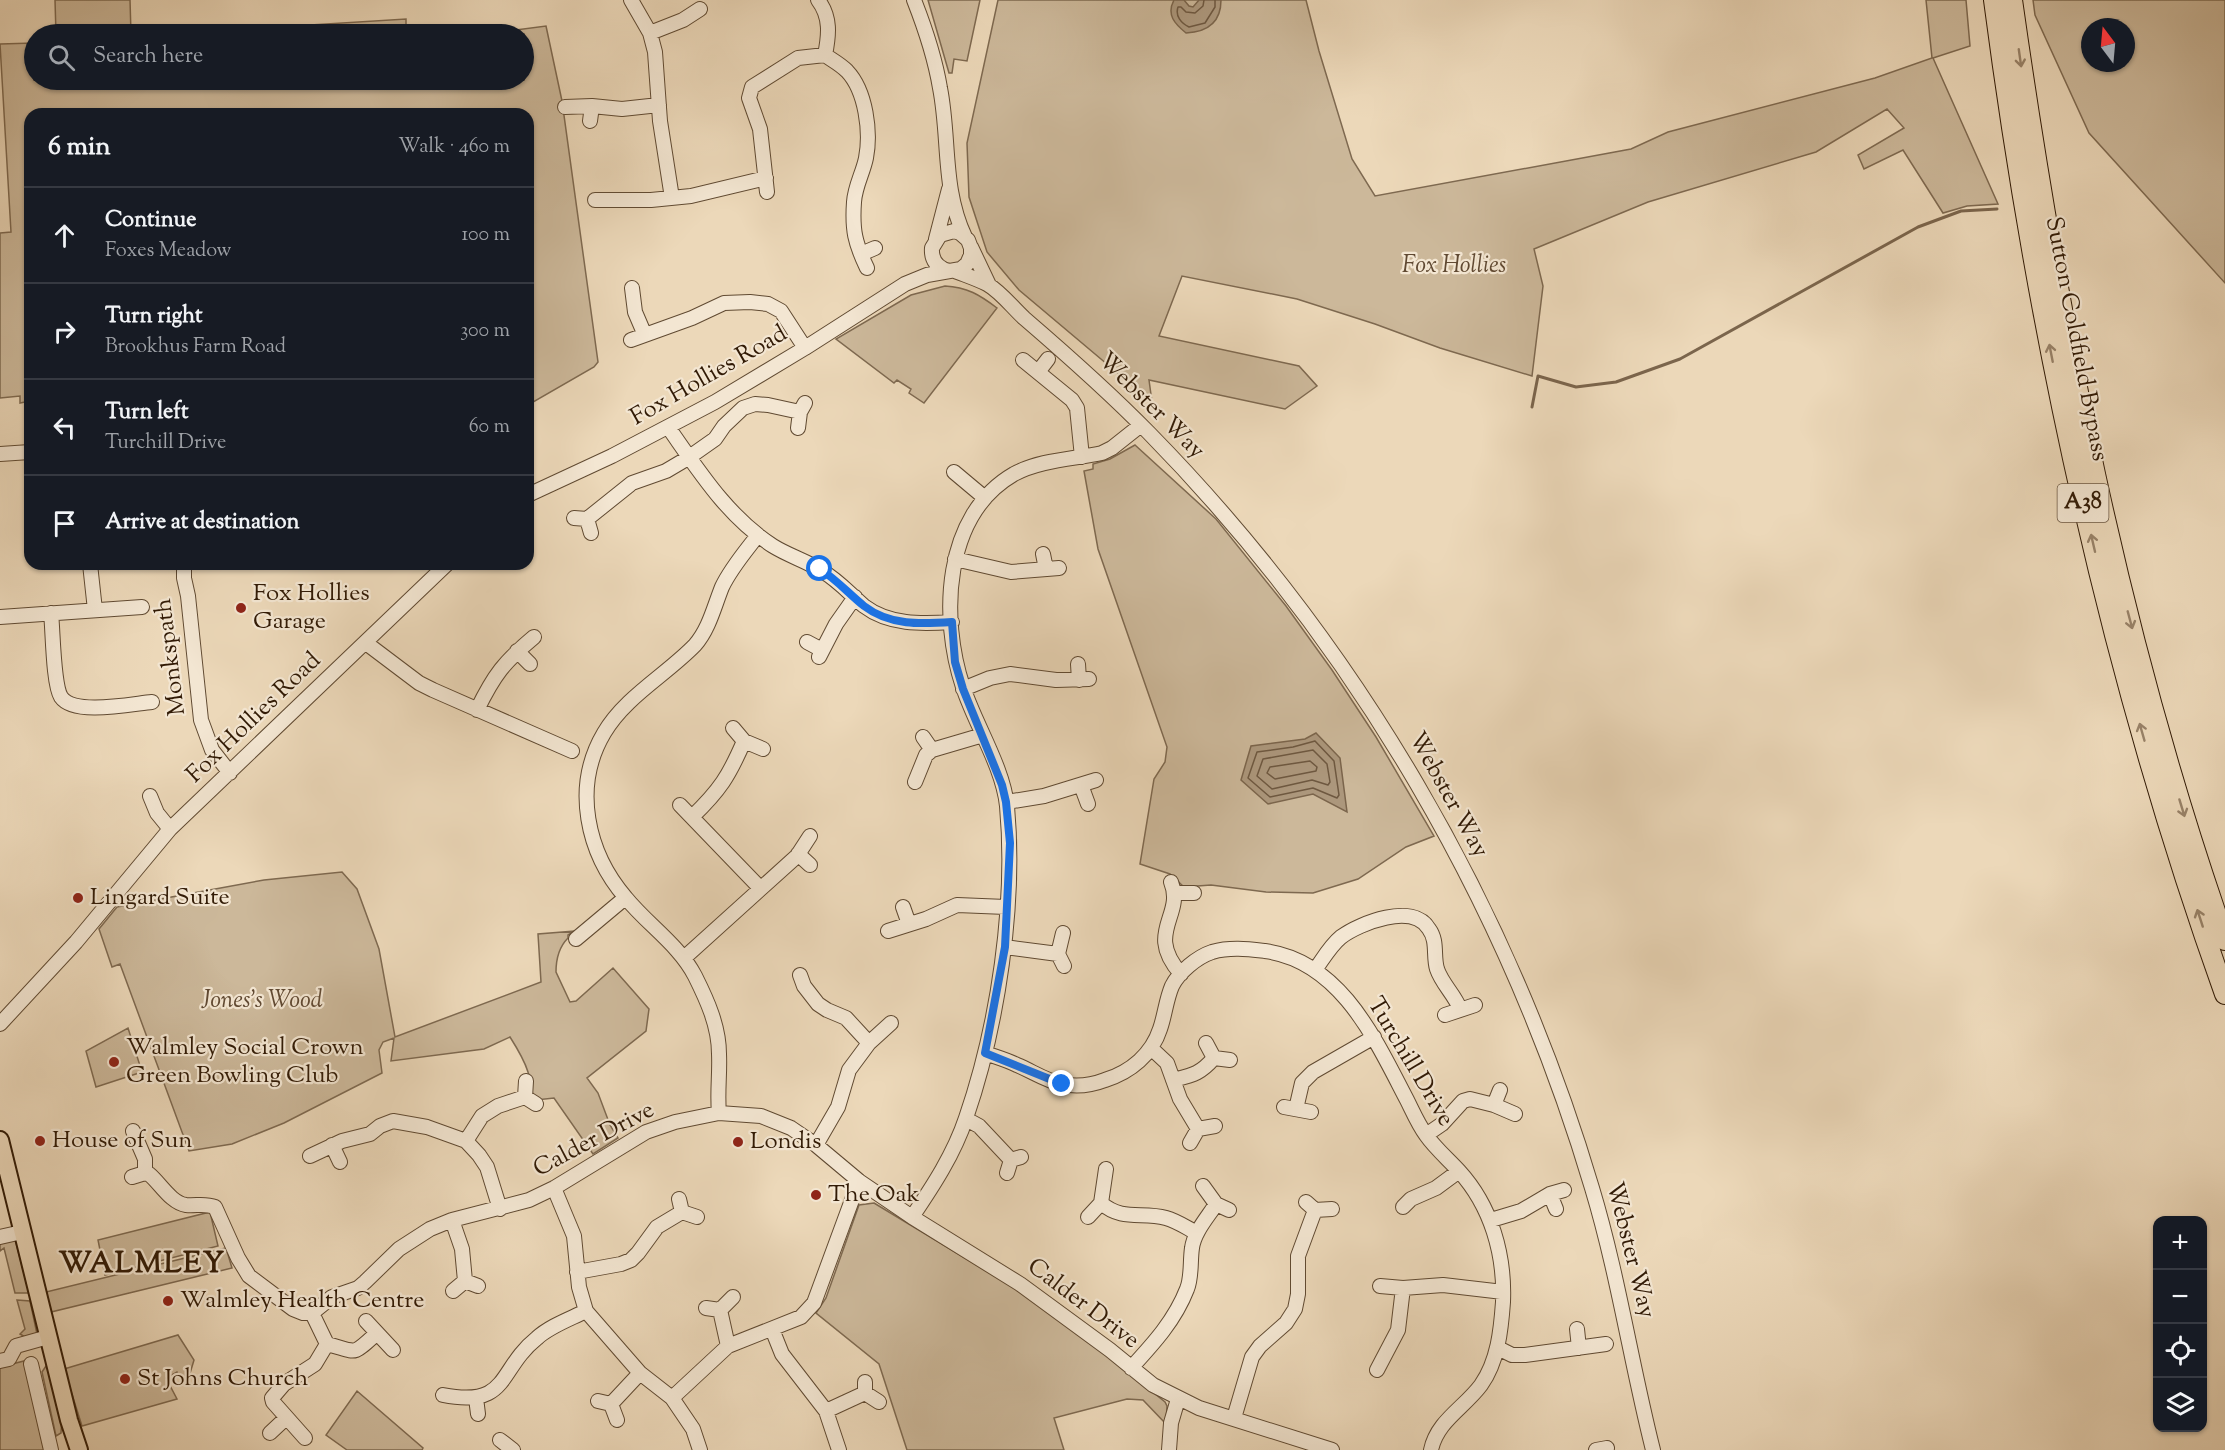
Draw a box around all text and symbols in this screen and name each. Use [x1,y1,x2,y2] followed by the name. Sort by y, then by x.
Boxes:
[2081,18,2135,72] north arrow
[24,24,534,90] search box
[45,41,78,74] icon: search
[93,41,203,73] text: Search here
[2015,48,2026,67] one-way arrow
[48,129,111,166] text: 6 min
[398,133,510,162] text: Walk · 460 m
[105,205,196,237] text: Continue
[2036,214,2116,464] street label: Sutton Coldfield Bypass
[48,219,81,252] icon: ahead
[461,221,510,250] text: 100 m
[105,237,232,266] text: Foxes Meadow
[1402,249,1506,283] park label: Fox Hollies
[105,301,202,333] text: Turn right
[48,315,81,348] icon: right
[460,317,510,346] text: 300 m
[624,317,794,435] street label: Fox Hollies Road
[105,333,286,362] text: Brookhus Farm Road
[2045,344,2056,363] one-way arrow
[1090,345,1212,467] street label: Webster Way
[105,397,188,429] text: Turn left
[48,411,81,444] icon: left
[469,413,510,442] text: 60 m
[105,429,226,458] text: Turchill Drive
[2058,484,2108,522] road number: A38
[48,507,81,540] icon: arrive
[105,507,300,539] text: Arrive at destination
[2086,534,2098,553] one-way arrow
[806,555,832,581] route start
[253,577,370,639] place label: Fox Hollies Garage
[147,596,195,718] street label: Monkspath
[234,601,248,615] marker: Fox Hollies Garage
[2125,610,2136,629] one-way arrow
[179,644,329,791] street label: Fox Hollies Road
[2136,723,2147,742] one-way arrow
[1399,726,1497,864] street label: Webster Way
[2177,798,2188,817] one-way arrow
[90,881,230,915] place label: Lingard Suite
[71,891,85,905] marker: Lingard Suite
[2193,909,2204,928] one-way arrow
[200,984,323,1018] park label: Jones's Wood
[1358,991,1462,1133] street label: Turchill Drive
[126,1031,364,1093] place label: Walmley Social Crown Green Bowling Club
[107,1055,121,1069] marker: Walmley Social Crown Green Bowling Club
[1048,1070,1074,1096] route end
[527,1094,661,1186] street label: Calder Drive
[52,1124,193,1158] place label: House of Sun
[750,1125,821,1159] place label: Londis
[33,1134,47,1148] marker: House of Sun
[731,1135,745,1149] marker: Londis
[828,1178,920,1212] place label: The Oak
[1597,1178,1663,1322] street label: Webster Way
[809,1188,823,1202] marker: The Oak
[2153,1216,2207,1432] map controls
[2153,1216,2207,1270] button: +
[58,1243,226,1286] district label: WALMLEY
[1020,1250,1146,1358] street label: Calder Drive
[2153,1270,2207,1324] button: −
[180,1284,425,1318] place label: Walmley Health Centre
[161,1294,175,1308] marker: Walmley Health Centre
[2153,1324,2207,1378] button: locate
[137,1362,308,1396] place label: St Johns Church
[118,1372,132,1386] marker: St Johns Church
[2153,1378,2207,1432] button: layers

